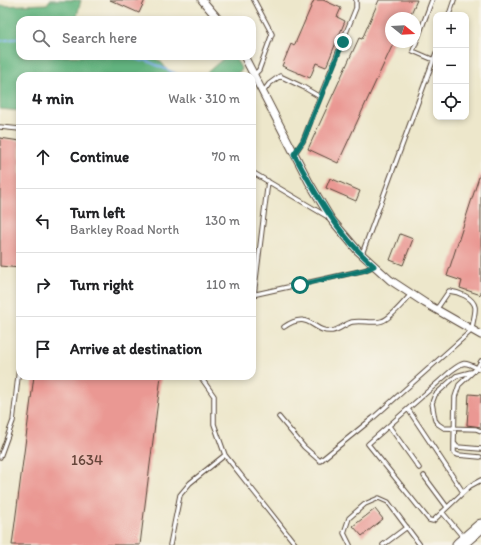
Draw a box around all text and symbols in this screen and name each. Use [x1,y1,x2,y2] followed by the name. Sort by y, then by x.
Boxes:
[385,12,421,48] north arrow
[433,12,469,120] map controls
[433,12,469,48] button: +
[16,16,256,60] search box
[30,27,52,49] icon: search
[62,29,137,47] text: Search here
[334,33,352,51] route end
[433,48,469,84] button: −
[433,84,469,120] button: locate
[32,88,74,108] text: 4 min
[168,91,240,106] text: Walk · 310 m
[32,146,54,168] icon: ahead
[70,148,129,166] text: Continue
[212,149,240,164] text: 70 m
[70,204,125,222] text: Turn left
[32,210,54,232] icon: left
[205,213,240,228] text: 130 m
[70,222,179,237] text: Barkley Road North
[32,274,54,296] icon: right
[70,276,134,294] text: Turn right
[291,276,309,294] route start
[206,277,240,292] text: 110 m
[32,338,54,360] icon: arrive
[70,340,202,358] text: Arrive at destination
[71,451,103,469] house number: 1634

